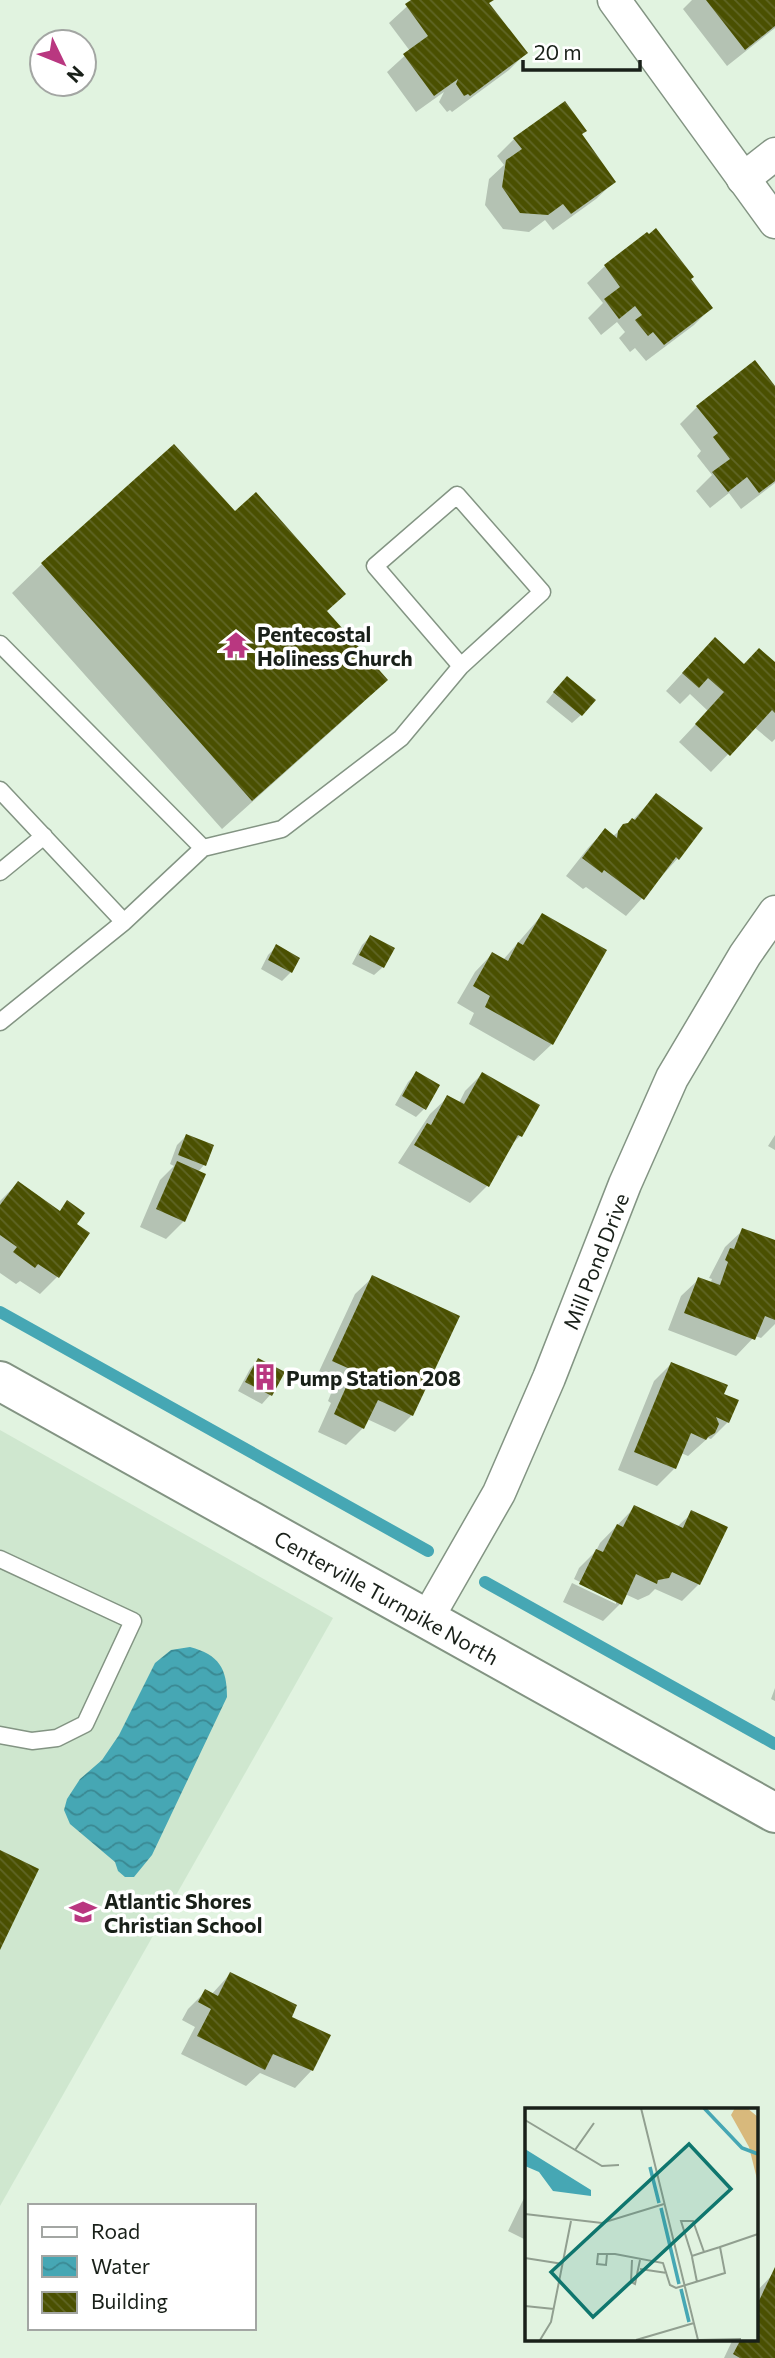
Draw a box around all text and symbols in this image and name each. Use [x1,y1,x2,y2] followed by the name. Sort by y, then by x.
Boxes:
[28,28,98,98] north arrow
[523,28,640,72] scale bar
[534,39,582,64] text: 20 m
[63,62,89,88] text: N
[257,621,413,670] place label: Pentecostal Holiness Church
[221,630,251,660] temple icon: Pentecostal Holiness Church
[557,1189,633,1333] street label: Mill Pond Drive
[250,1362,280,1392] building icon: Pump Station 208
[286,1365,461,1390] place label: Pump Station 208
[271,1524,503,1669] street label: Centerville Turnpike North
[104,1888,262,1937] place label: Atlantic Shores Christian School
[68,1897,98,1927] school or university icon: Atlantic Shores Christian School
[525,2108,758,2340] inset map
[28,2204,256,2330] legend
[91,2218,140,2243] text: Road
[91,2253,150,2278] text: Water
[91,2288,168,2313] text: Building

